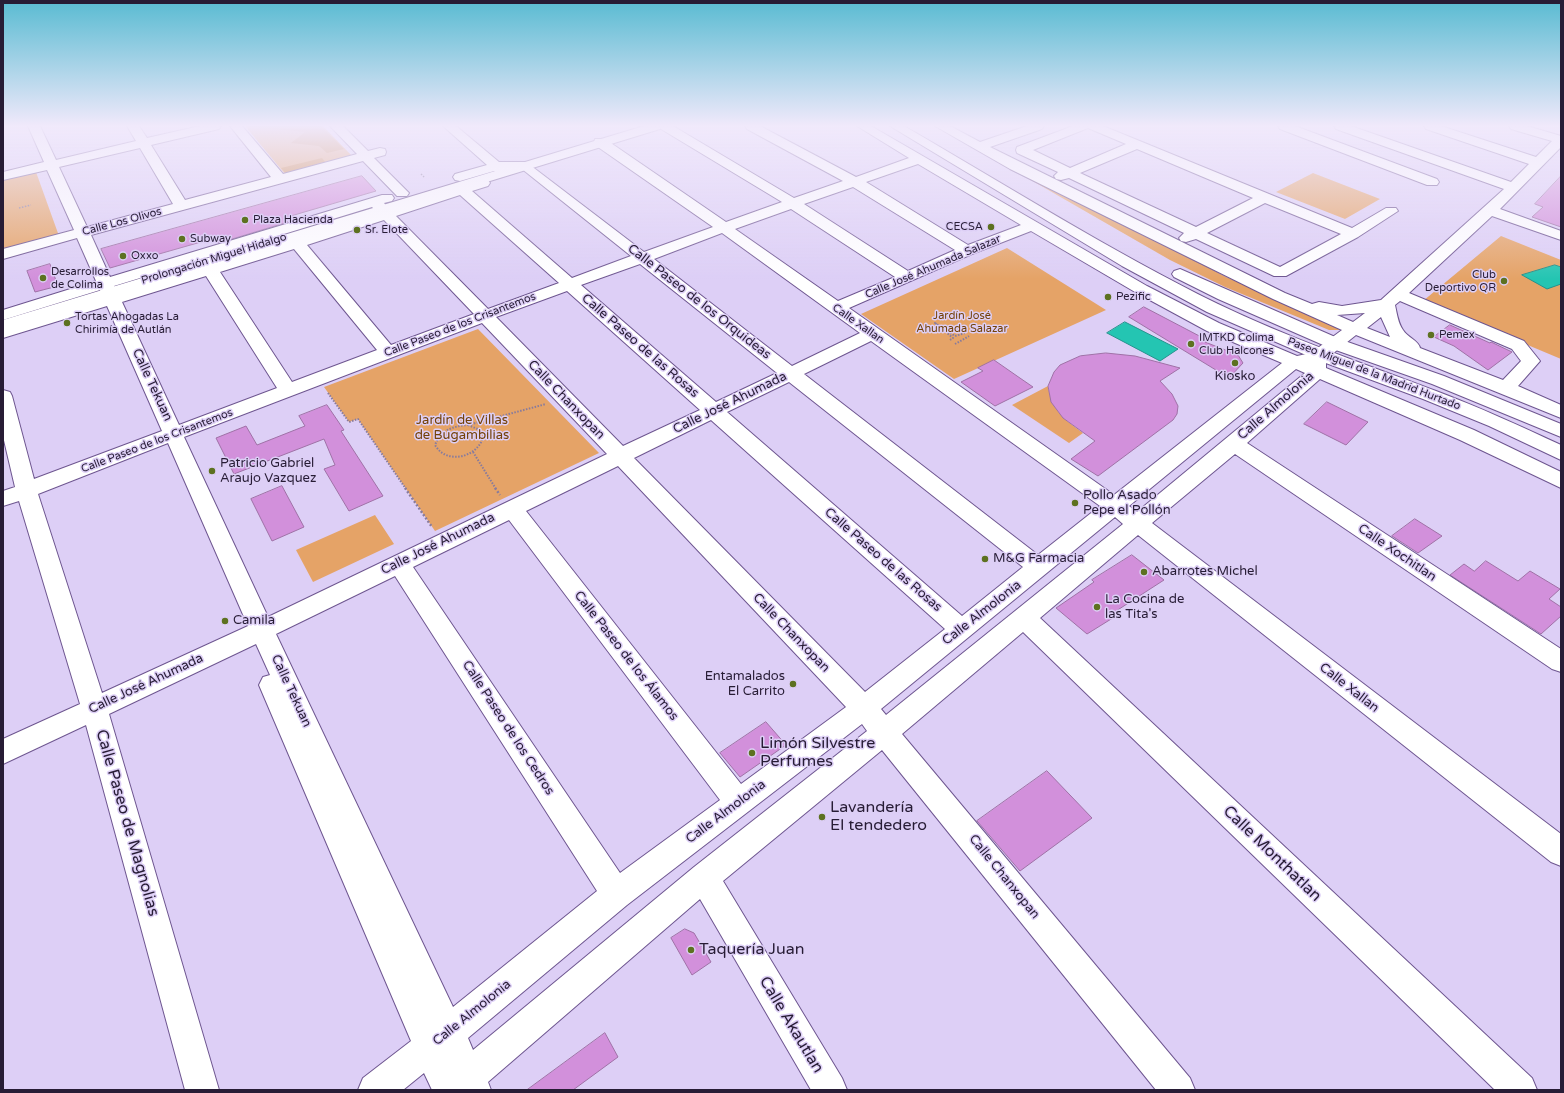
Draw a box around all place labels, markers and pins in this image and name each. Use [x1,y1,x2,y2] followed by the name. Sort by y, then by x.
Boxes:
[253,213,333,227] place label: Plaza Hacienda
[240,215,250,225] marker: Plaza Hacienda
[946,220,983,234] place label: CECSA
[986,222,996,232] marker: CECSA
[365,223,408,237] place label: Sr. Elote
[352,225,362,235] marker: Sr. Elote
[190,232,231,246] place label: Subway
[177,234,187,244] marker: Subway
[131,249,158,263] place label: Oxxo
[118,251,128,261] marker: Oxxo
[51,265,109,291] place label: Desarrollos de Colima
[1425,268,1496,294] place label: Club Deportivo QR
[38,273,48,283] marker: Desarrollos de Colima
[1499,276,1509,286] marker: Club Deportivo QR
[1116,290,1151,304] place label: Pezific
[1103,292,1113,302] marker: Pezific
[75,310,179,336] place label: Tortas Ahogadas La Chirimía de Autlán
[62,318,72,328] marker: Tortas Ahogadas La Chirimía de Autlán
[1439,328,1475,342] place label: Pemex
[1426,330,1436,340] marker: Pemex
[1199,331,1274,357] place label: IMTKD Colima Club Halcones
[1186,339,1196,349] marker: IMTKD Colima Club Halcones
[1230,358,1240,368] marker: Kiosko
[1215,369,1255,385] place label: Kiosko
[220,456,316,487] place label: Patricio Gabriel Araujo Vazquez
[207,466,217,476] marker: Patricio Gabriel Araujo Vazquez
[1083,488,1171,519] place label: Pollo Asado Pepe el Pollón
[1070,498,1080,508] marker: Pollo Asado Pepe el Pollón
[993,551,1084,567] place label: M&G Farmacia
[980,554,990,564] marker: M&G Farmacia
[1152,564,1258,580] place label: Abarrotes Michel
[1139,567,1149,577] marker: Abarrotes Michel
[1105,592,1184,623] place label: La Cocina de las Tita's
[1092,602,1102,612] marker: La Cocina de las Tita's
[233,613,275,629] place label: Camila
[220,616,230,626] marker: Camila
[705,669,785,700] place label: Entamalados El Carrito
[788,679,798,689] marker: Entamalados El Carrito
[760,734,875,772] place label: Limón Silvestre Perfumes
[747,748,757,758] marker: Limón Silvestre Perfumes
[830,798,927,836] place label: Lavandería El tendedero
[817,812,827,822] marker: Lavandería El tendedero
[699,940,805,960] place label: Taquería Juan
[686,945,696,955] marker: Taquería Juan

